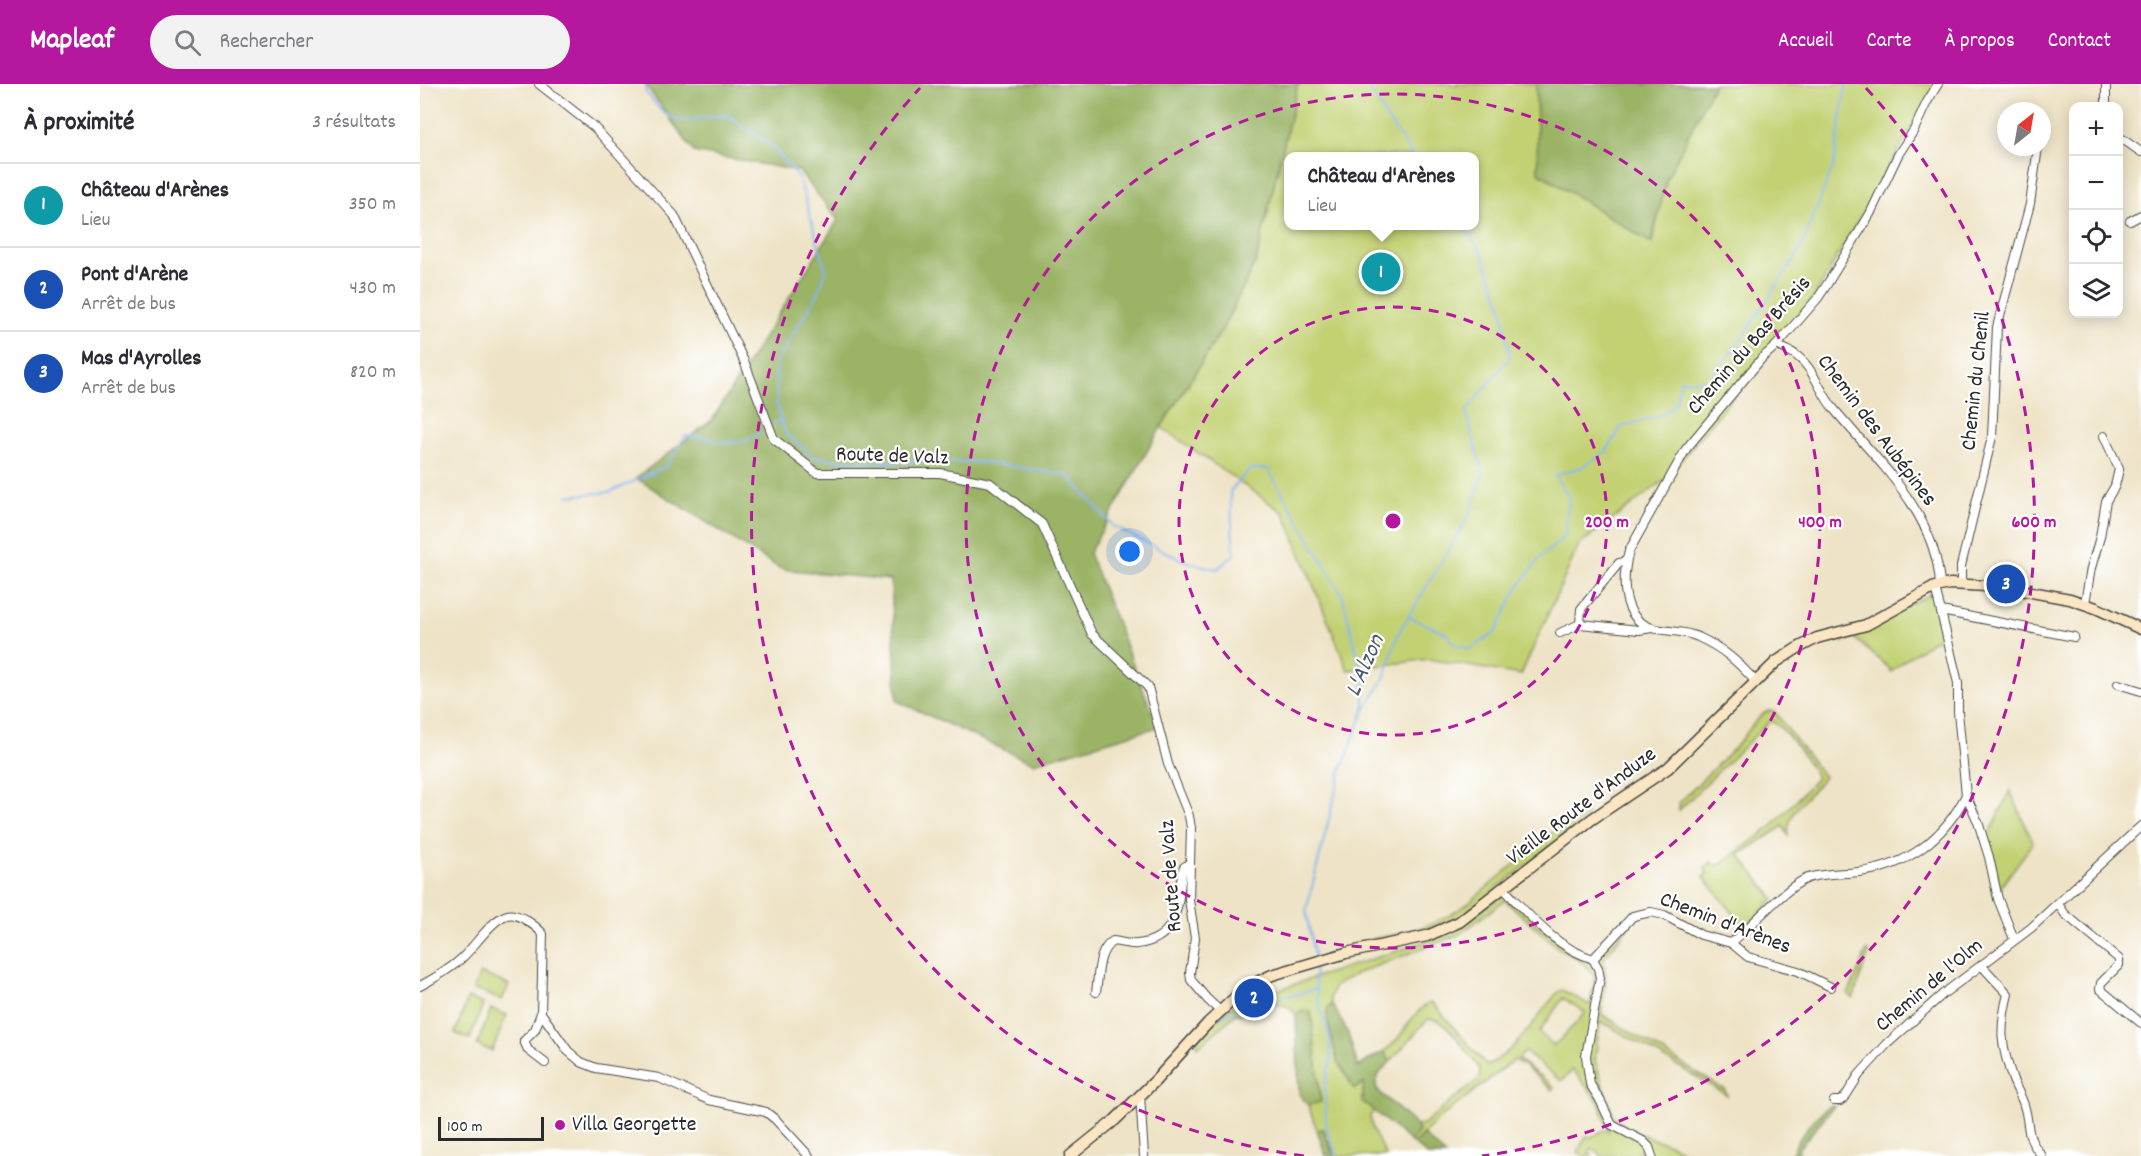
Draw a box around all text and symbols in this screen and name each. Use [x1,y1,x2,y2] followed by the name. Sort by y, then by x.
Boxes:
[150,15,570,69] search box
[30,22,114,62] text: Mapleaf
[171,26,204,59] icon: search
[219,27,313,58] text: Rechercher
[1778,27,1833,57] text: Accueil
[1866,27,1911,57] text: Carte
[1944,27,2015,57] text: À propos
[2048,27,2111,57] text: Contact
[1997,102,2051,156] north arrow
[2069,102,2123,318] map controls
[2069,102,2123,156] button: +
[24,105,134,142] text: À proximité
[312,109,396,137] text: 3 résultats
[1284,152,1479,230] popup
[2069,156,2123,210] button: −
[1308,162,1455,193] text: Château d'Arènes
[81,176,229,207] text: Château d'Arènes
[41,191,46,219] text: 1
[349,191,396,219] text: 350 m
[1308,193,1337,221] text: Lieu
[81,207,110,235] text: Lieu
[2069,210,2123,264] button: locate
[1362,250,1400,294] pin: 1
[81,260,188,291] text: Pont d'Arène
[2069,264,2123,318] button: layers
[1681,270,1819,422] street label: Chemin du Bas Brésis
[39,275,48,303] text: 2
[350,275,396,303] text: 430 m
[81,291,176,319] text: Arrêt de bus
[1954,310,2000,452] street label: Chemin du Chenil
[81,344,201,375] text: Mas d'Ayrolles
[1809,349,1943,513] street label: Chemin des Aubépines
[39,359,48,387] text: 3
[350,359,396,387] text: 820 m
[81,375,176,403] text: Arrêt de bus
[835,440,949,474] street label: Route de Valz
[1383,511,1403,531] centre of rings
[1585,511,1629,536] text: 200 m
[1798,511,1842,536] text: 400 m
[2012,511,2056,536] text: 600 m
[1115,537,1144,566] your location
[1986,562,2026,606] pin: 3
[1337,629,1395,702] water label: L'Alzon
[1500,740,1664,874] street label: Vieille Route d'Anduze
[1153,818,1191,933] street label: Route de Valz
[1655,885,1795,963] street label: Chemin d'Arènes
[1869,932,1991,1040] street label: Chemin de l'Olm
[1234,976,1274,1020] pin: 2
[572,1110,696,1141] place label: Villa Georgette
[438,1114,544,1142] scale bar
[447,1116,483,1139] text: 100 m
[553,1118,567,1132] marker: Villa Georgette

